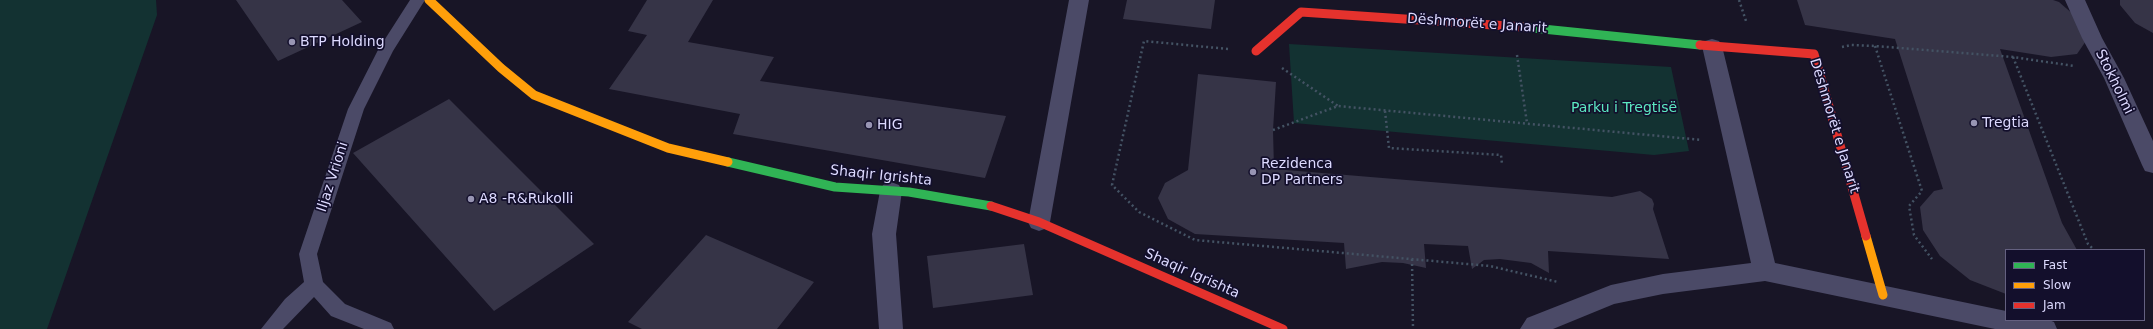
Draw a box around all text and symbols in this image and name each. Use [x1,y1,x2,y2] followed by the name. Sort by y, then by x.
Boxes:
[1407,11,1547,37] street label: Dëshmorët e Janarit
[300,34,385,50] place label: BTP Holding
[287,37,297,47] marker: BTP Holding
[2091,47,2137,117] street label: Stokholmi
[1805,57,1863,195] street label: Dëshmorët e Janarit
[1571,100,1677,116] park label: Parku i Tregtisë
[1982,115,2029,131] place label: Tregtia
[877,117,903,133] place label: HIG
[1969,118,1979,128] marker: Tregtia
[864,120,874,130] marker: HIG
[314,140,352,214] street label: Iljaz Vrioni
[1261,156,1343,188] place label: Rezidenca DP Partners
[829,162,933,190] street label: Shaqir Igrishta
[1248,167,1258,177] marker: Rezidenca DP Partners
[479,191,573,207] place label: A8 -R&Rukolli
[466,194,476,204] marker: A8 -R&Rukolli
[1142,246,1242,302] street label: Shaqir Igrishta
[2005,249,2145,321] legend
[2043,258,2067,272] text: Fast
[2043,278,2071,292] text: Slow
[2043,298,2066,312] text: Jam

